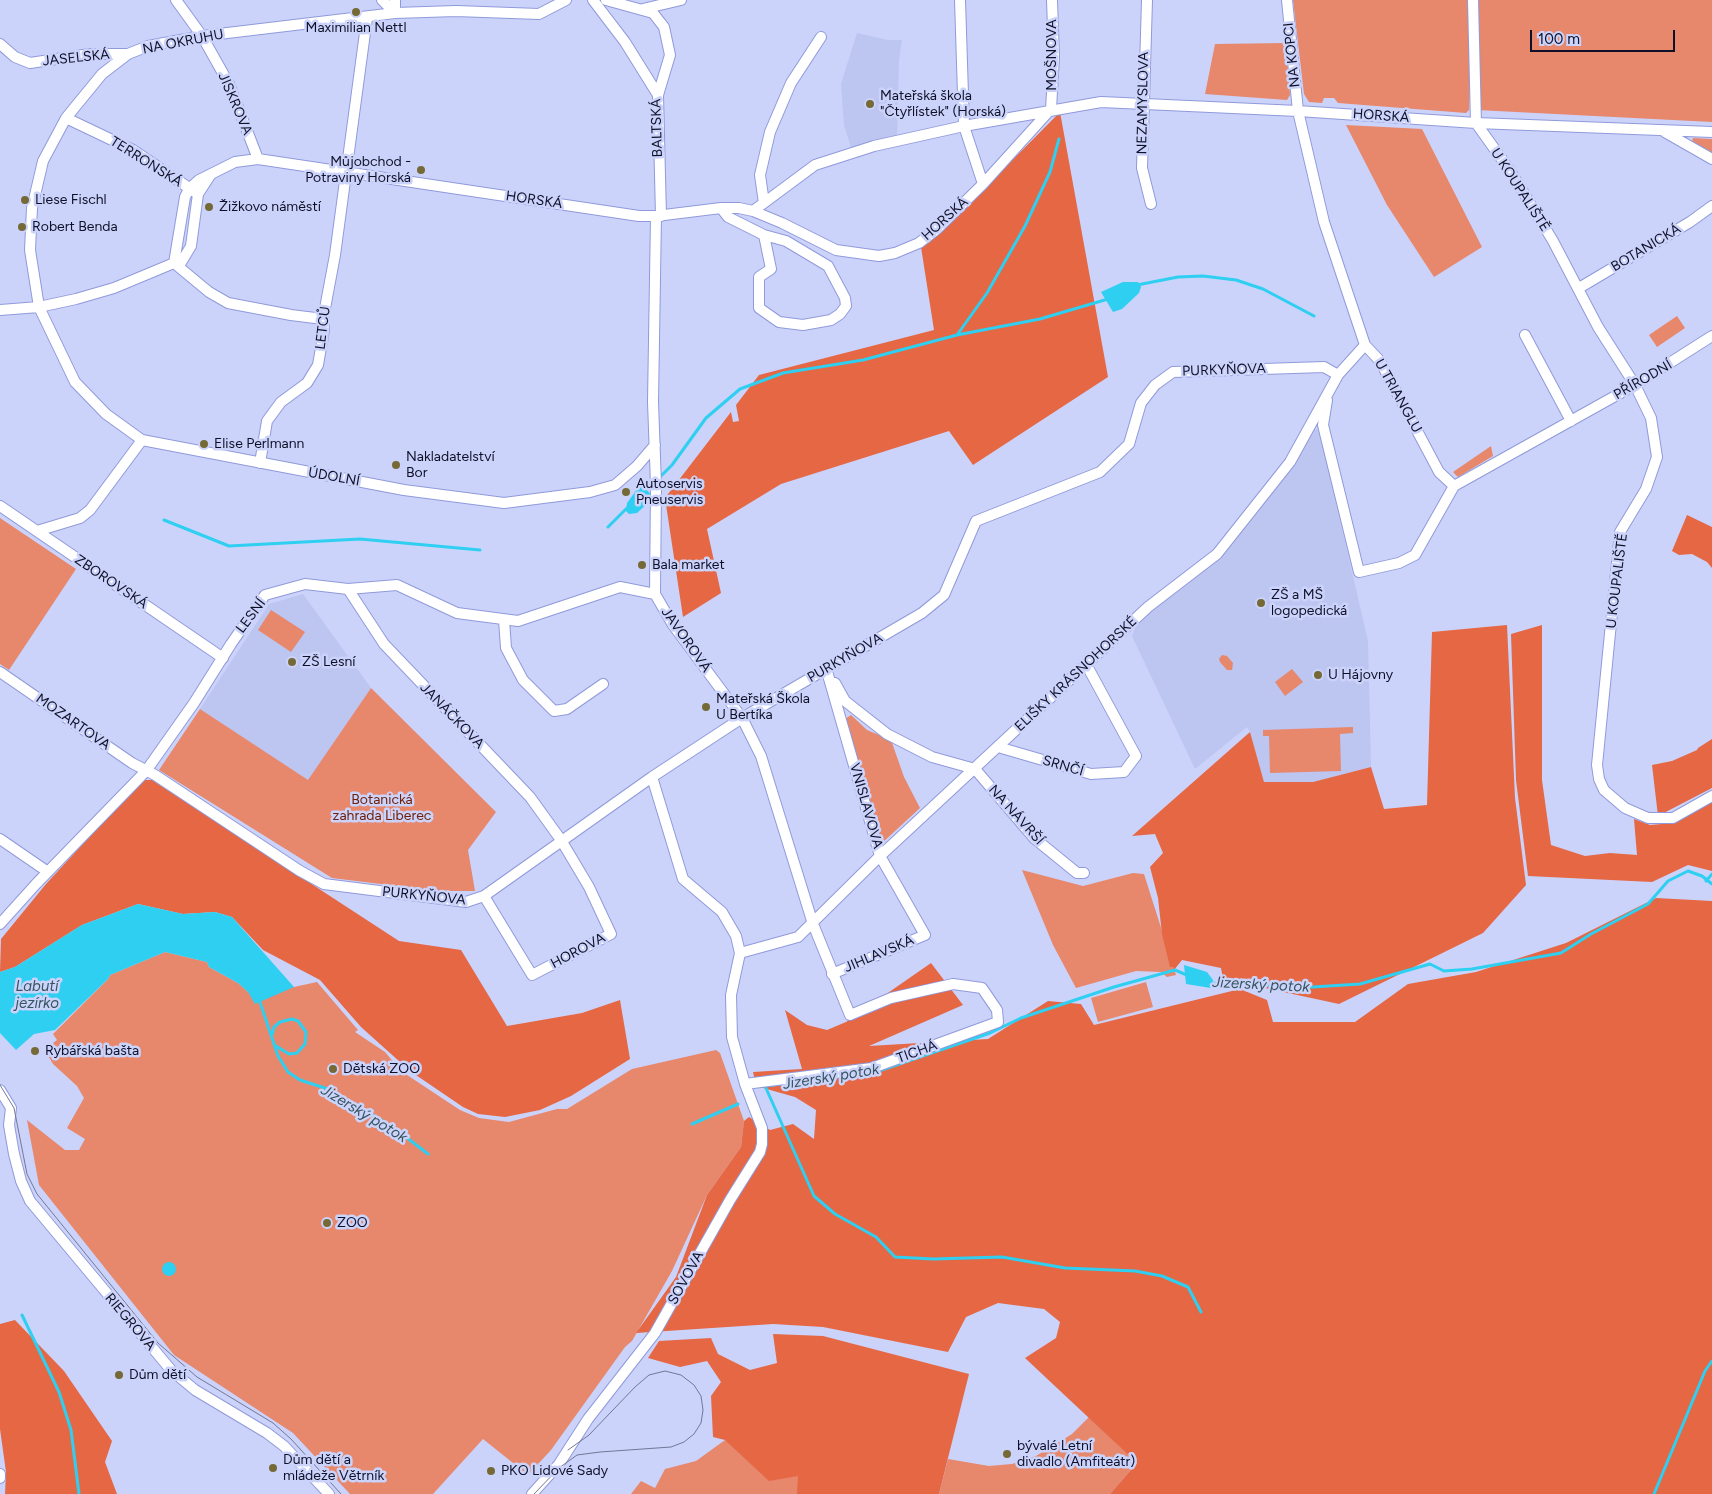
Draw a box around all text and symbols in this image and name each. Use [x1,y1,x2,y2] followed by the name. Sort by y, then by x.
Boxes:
[350,6,362,18] marker: Maximilian Nettl
[1044,19,1060,91] street label: MOŠNOVA
[306,20,406,36] place label: Maximilian Nettl
[1532,20,1677,52] scale bar
[1280,22,1304,88] street label: NA KOPCI
[141,26,225,58] street label: NA OKRUHU
[1538,30,1580,48] text: 100 m
[42,46,110,70] street label: JASELSKÁ
[1134,51,1152,155] street label: NEZAMYSLOVA
[214,70,256,138] street label: JISKROVA
[880,88,1006,120] place label: Mateřská škola "Čtyřlístek" (Horská)
[648,98,666,158] street label: BALTSKÁ
[864,98,876,110] marker: Mateřská škola "Čtyřlístek" (Horská)
[1352,106,1410,126] street label: HORSKÁ
[107,133,185,191] street label: TERRONSKÁ
[1487,145,1553,235] street label: U KOUPALIŠTĚ
[305,154,411,186] place label: Můjobchod - Potraviny Horská
[415,164,427,176] marker: Můjobchod - Potraviny Horská
[505,188,563,212] street label: HORSKÁ
[35,192,107,208] place label: Liese Fischl
[19,194,31,206] marker: Liese Fischl
[918,194,972,244] street label: HORSKÁ
[219,199,321,215] place label: Žižkovo náměstí
[203,201,215,213] marker: Žižkovo náměstí
[32,219,118,235] place label: Robert Benda
[16,221,28,233] marker: Robert Benda
[1608,221,1684,275] street label: BOTANICKÁ
[312,305,334,351] street label: LETCŮ
[1371,356,1425,436] street label: U TRIANGLU
[1611,357,1675,403] street label: PŘÍRODNÍ
[1182,360,1266,380] street label: PURKYŇOVA
[214,436,304,452] place label: Elise Perlmann
[198,438,210,450] marker: Elise Perlmann
[406,449,495,482] place label: Nakladatelství Bor
[390,459,402,471] marker: Nakladatelství Bor
[307,464,361,490] street label: ÚDOLNÍ
[636,476,703,508] place label: Autoservis Pneuservis
[620,486,632,498] marker: Autoservis Pneuservis
[1603,532,1631,630] street label: U KOUPALIŠTĚ
[71,551,151,613] street label: ZBOROVSKÁ
[652,557,725,573] place label: Bala market
[636,559,648,571] marker: Bala market
[1271,587,1347,620] place label: ZŠ a MŠ logopedická
[233,595,269,637] street label: LESNÍ
[1255,597,1267,609] marker: ZŠ a MŠ logopedická
[658,604,714,676] street label: JAVOROVÁ
[1011,613,1141,735] street label: ELIŠKY KRÁSNOHORSKÉ
[804,630,886,686] street label: PURKYŇOVA
[302,654,356,670] place label: ZŠ Lesní
[286,656,298,668] marker: ZŠ Lesní
[1328,667,1393,683] place label: U Hájovny
[1312,669,1324,681] marker: U Hájovny
[416,680,488,752] street label: JANÁČKOVA
[33,690,113,754] street label: MOZARTOVA
[716,691,810,724] place label: Mateřská Škola U Bertíka
[700,701,712,713] marker: Mateřská Škola U Bertíka
[1040,752,1086,780] street label: SRNČÍ
[846,761,886,851] street label: VNISLAVOVA
[985,782,1047,848] street label: NA NÁVRŠÍ
[333,792,431,824] park label: Botanická zahrada Liberec
[381,883,467,909] street label: PURKYŇOVA
[548,930,608,972] street label: HOROVA
[842,932,916,976] street label: JIHLAVSKÁ
[1212,973,1310,997] water label: Jizerský potok
[15,978,59,1013] water label: Labutí jezírko
[895,1037,939,1067] street label: TICHÁ
[45,1043,139,1059] place label: Rybářská bašta
[29,1045,41,1057] marker: Rybářská bašta
[343,1061,420,1077] place label: Dětská ZOO
[782,1061,880,1093] water label: Jizerský potok
[327,1063,339,1075] marker: Dětská ZOO
[318,1081,410,1147] water label: Jizerský potok
[337,1215,368,1231] place label: ZOO
[321,1217,333,1229] marker: ZOO
[665,1248,707,1308] street label: SOVOVA
[101,1290,159,1354] street label: RIEGROVA
[129,1367,186,1383] place label: Dům dětí
[113,1369,125,1381] marker: Dům dětí
[1017,1438,1135,1470] place label: bývalé Letní divadlo (Amfiteátr)
[1001,1448,1013,1460] marker: bývalé Letní divadlo (Amfiteátr)
[283,1452,384,1484] place label: Dům dětí a mládeže Větrník
[267,1462,279,1474] marker: Dům dětí a mládeže Větrník
[501,1463,608,1479] place label: PKO Lidové Sady
[485,1465,497,1477] marker: PKO Lidové Sady

